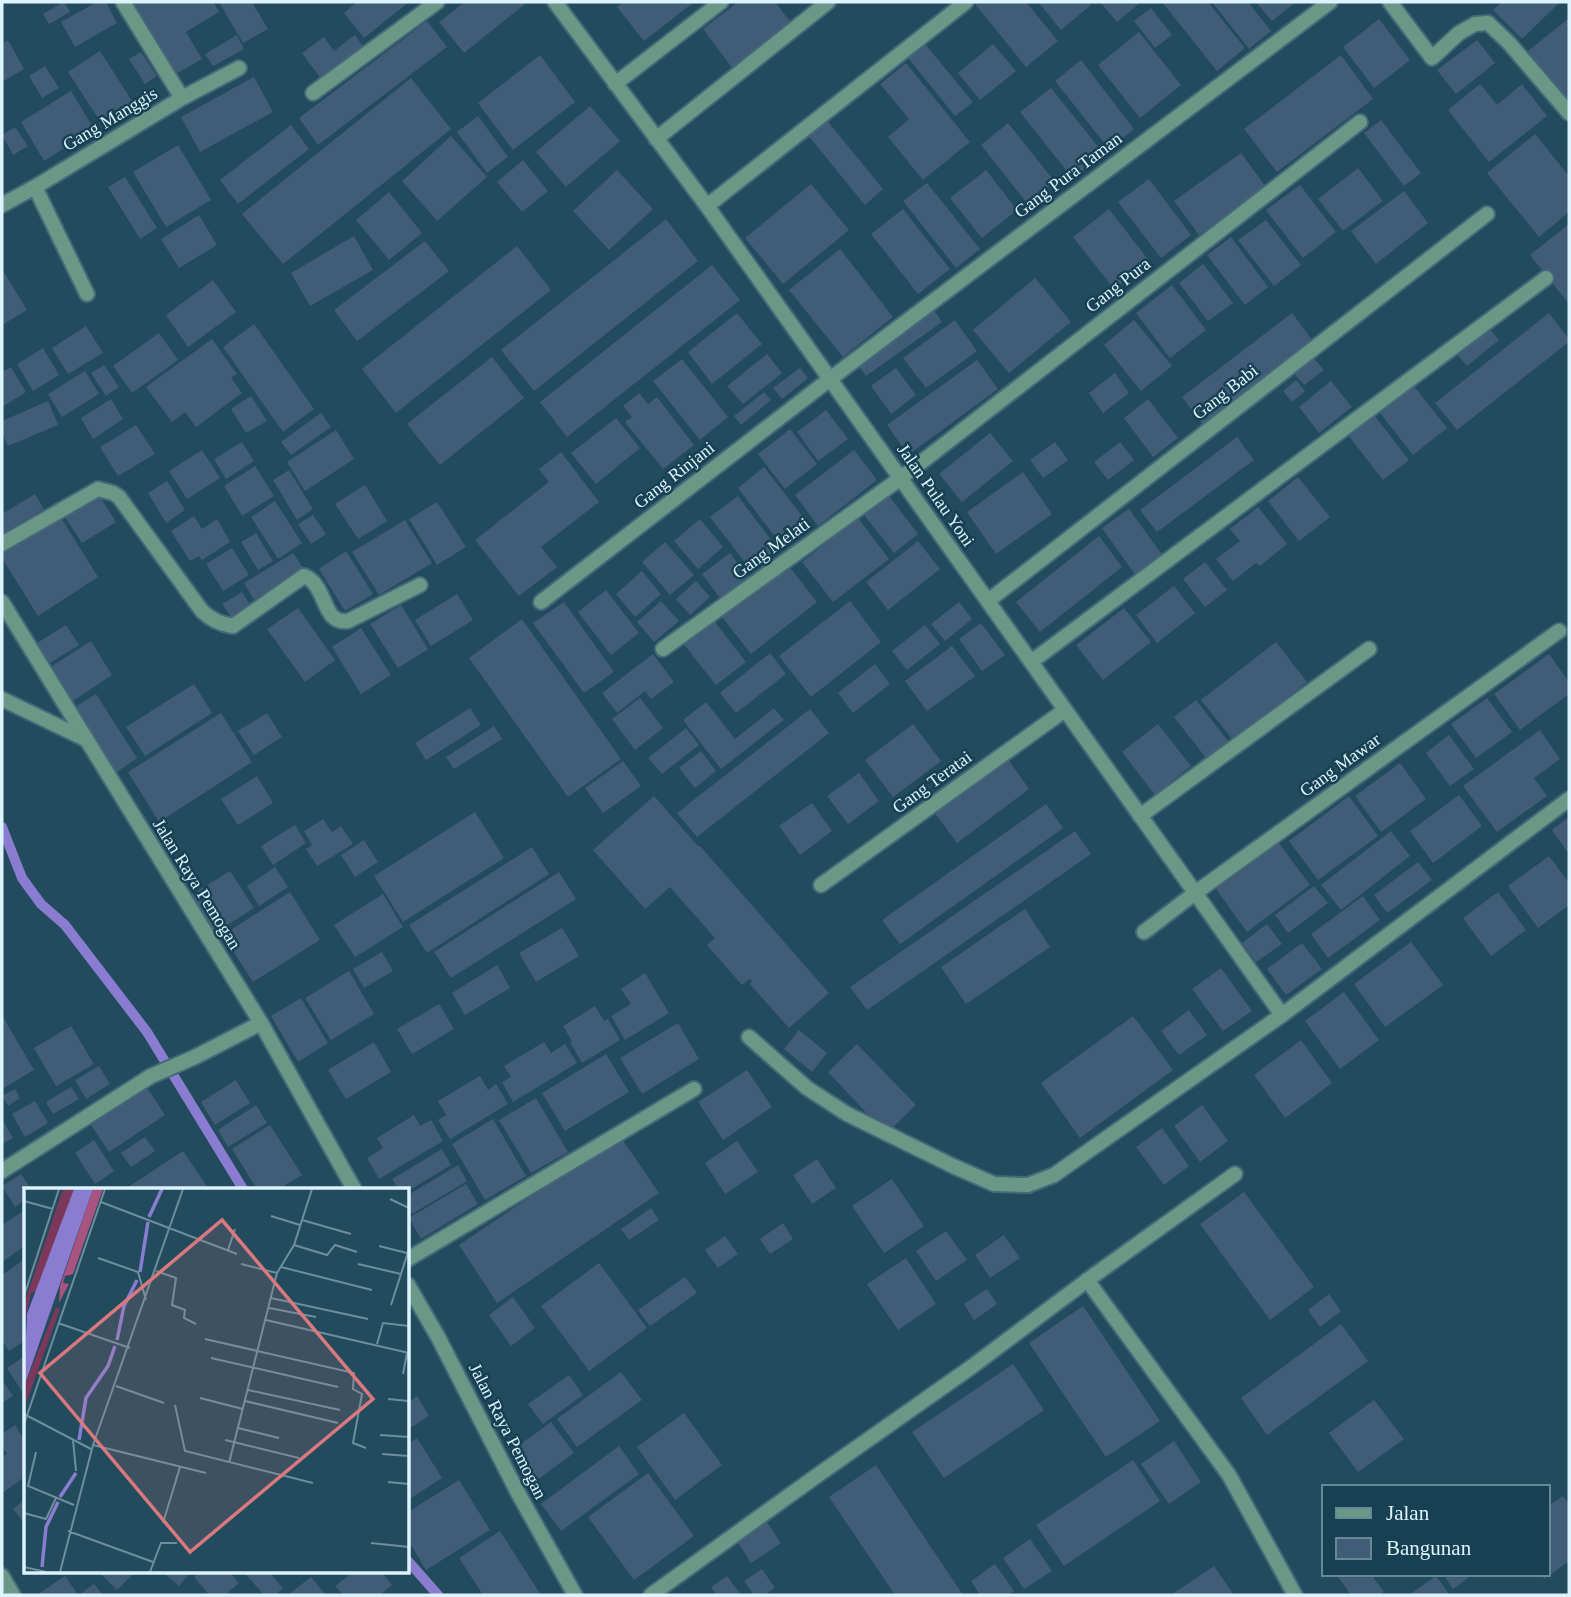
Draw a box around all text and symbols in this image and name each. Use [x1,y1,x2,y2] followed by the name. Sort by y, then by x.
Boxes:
[59,83,161,155] street label: Gang Manggis
[1010,128,1126,222] street label: Gang Pura Taman
[1082,254,1154,316] street label: Gang Pura
[1188,360,1262,424] street label: Gang Babi
[630,437,718,513] street label: Gang Rinjani
[893,440,979,550] street label: Jalan Pulau Yoni
[729,513,813,583] street label: Gang Melati
[1296,729,1384,801] street label: Gang Mawar
[889,747,975,817] street label: Gang Teratai
[149,815,245,953] street label: Jalan Raya Pemogan
[24,1188,410,1572] inset map
[465,1360,551,1502] street label: Jalan Raya Pemogan
[1322,1485,1550,1576] legend
[1386,1501,1430,1525] text: Jalan
[1386,1536,1472,1560] text: Bangunan

